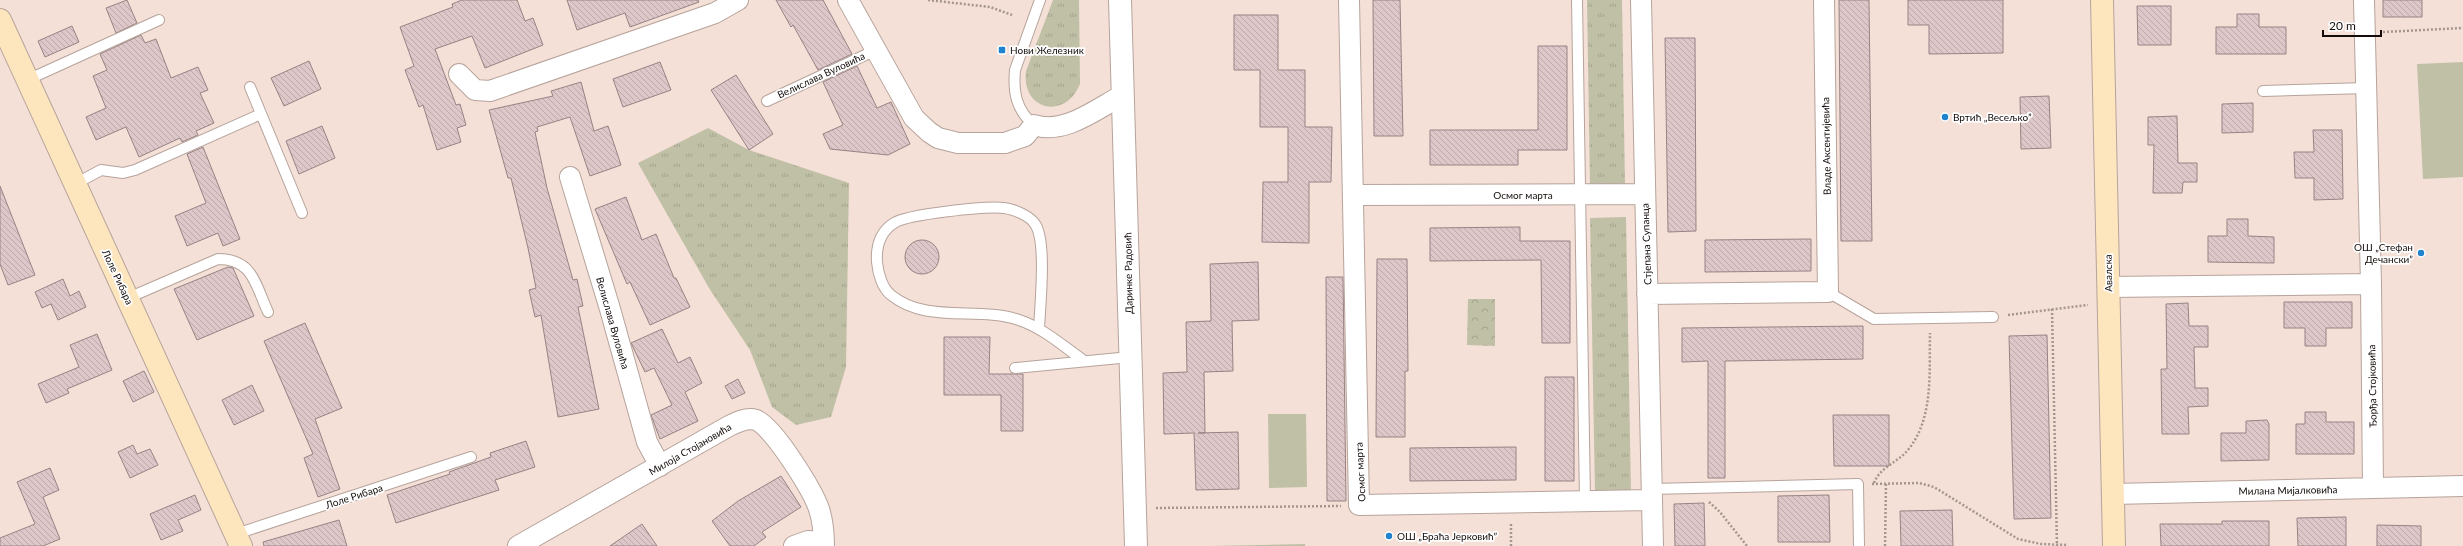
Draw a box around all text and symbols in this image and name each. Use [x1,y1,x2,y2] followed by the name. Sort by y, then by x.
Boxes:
[2323,12,2381,38] scale bar
[2329,18,2356,33] text: 20 m
[1010,44,1085,56] place label: Нови Железник
[997,45,1007,55] marker: Нови Железник
[775,49,867,101] street label: Велислава Вуловића
[1819,97,1833,195] street label: Владе Аксентијевића
[1953,111,2032,123] place label: Вртић „Весељко”
[1940,112,1950,122] marker: Вртић „Весељко”
[1493,189,1553,201] street label: Осмог марта
[1639,203,1653,285] street label: Стјепана Супанца
[1121,232,1135,314] street label: Даринке Радовић
[2354,241,2413,265] place label: ОШ „Стефан Дечански”
[100,247,136,306] street label: Лоле Рибара
[2416,248,2426,258] marker: ОШ „Стефан Дечански”
[2102,254,2114,292] street label: Авалска
[594,276,632,370] street label: Велислава Вуловића
[2365,344,2379,428] street label: Ђорђа Стојковића
[647,420,733,478] street label: Милоја Стојановића
[1352,442,1368,502] street label: Осмог марта
[323,481,384,511] street label: Лоле Рибара
[2238,483,2338,497] street label: Милана Мијалковића
[1397,530,1497,542] place label: ОШ „Браћа Јерковић”
[1384,531,1394,541] marker: ОШ „Браћа Јерковић”

